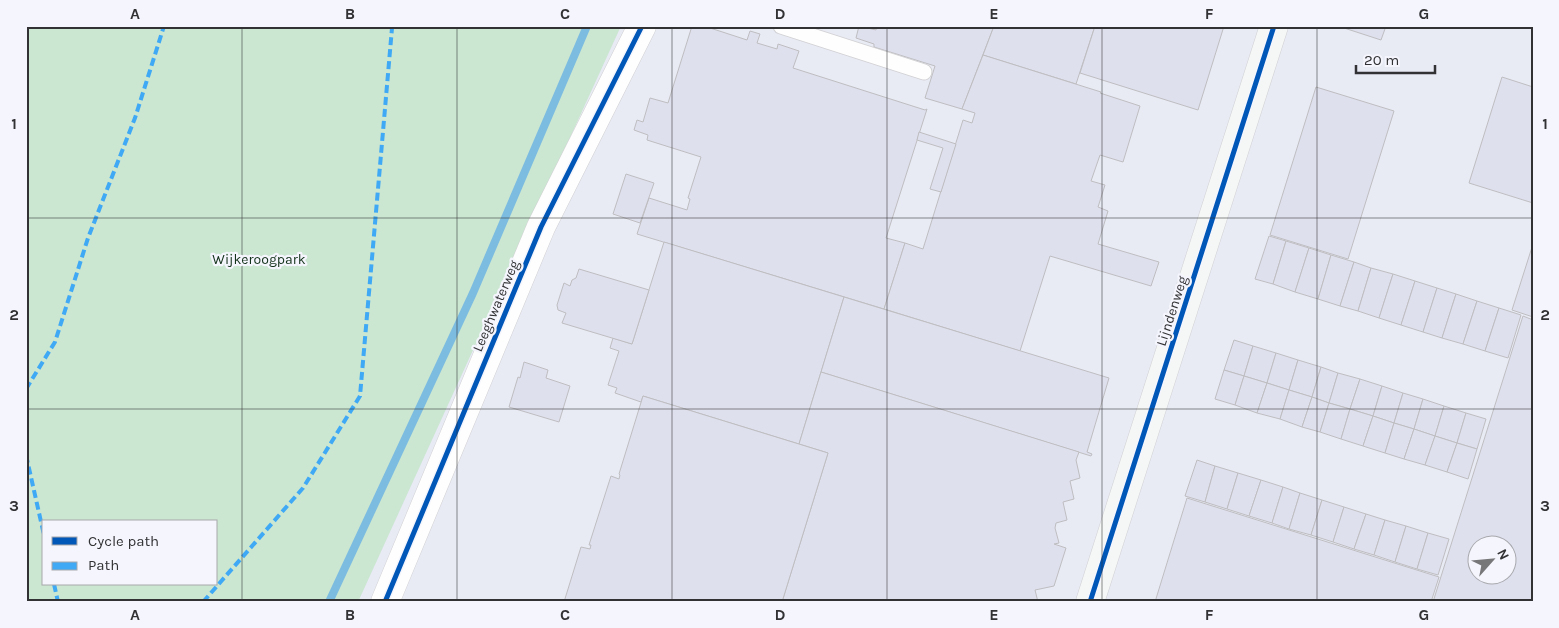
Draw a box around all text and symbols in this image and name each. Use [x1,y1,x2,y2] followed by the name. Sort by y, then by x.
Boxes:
[130,4,140,23] text: A
[345,4,355,23] text: B
[560,4,570,23] text: C
[775,4,786,23] text: D
[989,4,999,23] text: E
[1205,4,1214,23] text: F
[1419,4,1429,23] text: G
[1356,42,1435,74] scale bar
[1364,51,1399,69] text: 20 m
[11,114,17,133] text: 1
[1542,114,1548,133] text: 1
[212,251,306,268] park label: Wijkeroogpark
[469,258,523,354] street label: Leeghwaterweg
[1153,274,1191,348] street label: Lijndenweg
[9,305,19,324] text: 2
[1540,305,1550,324] text: 2
[9,496,19,515] text: 3
[1540,496,1550,515] text: 3
[42,520,218,586] legend
[88,532,159,550] text: Cycle path
[1466,536,1516,586] north arrow
[1493,546,1513,563] text: N
[88,556,119,574] text: Path
[130,605,140,624] text: A
[345,605,355,624] text: B
[560,605,570,624] text: C
[775,605,786,624] text: D
[989,605,999,624] text: E
[1205,605,1214,624] text: F
[1419,605,1429,624] text: G

